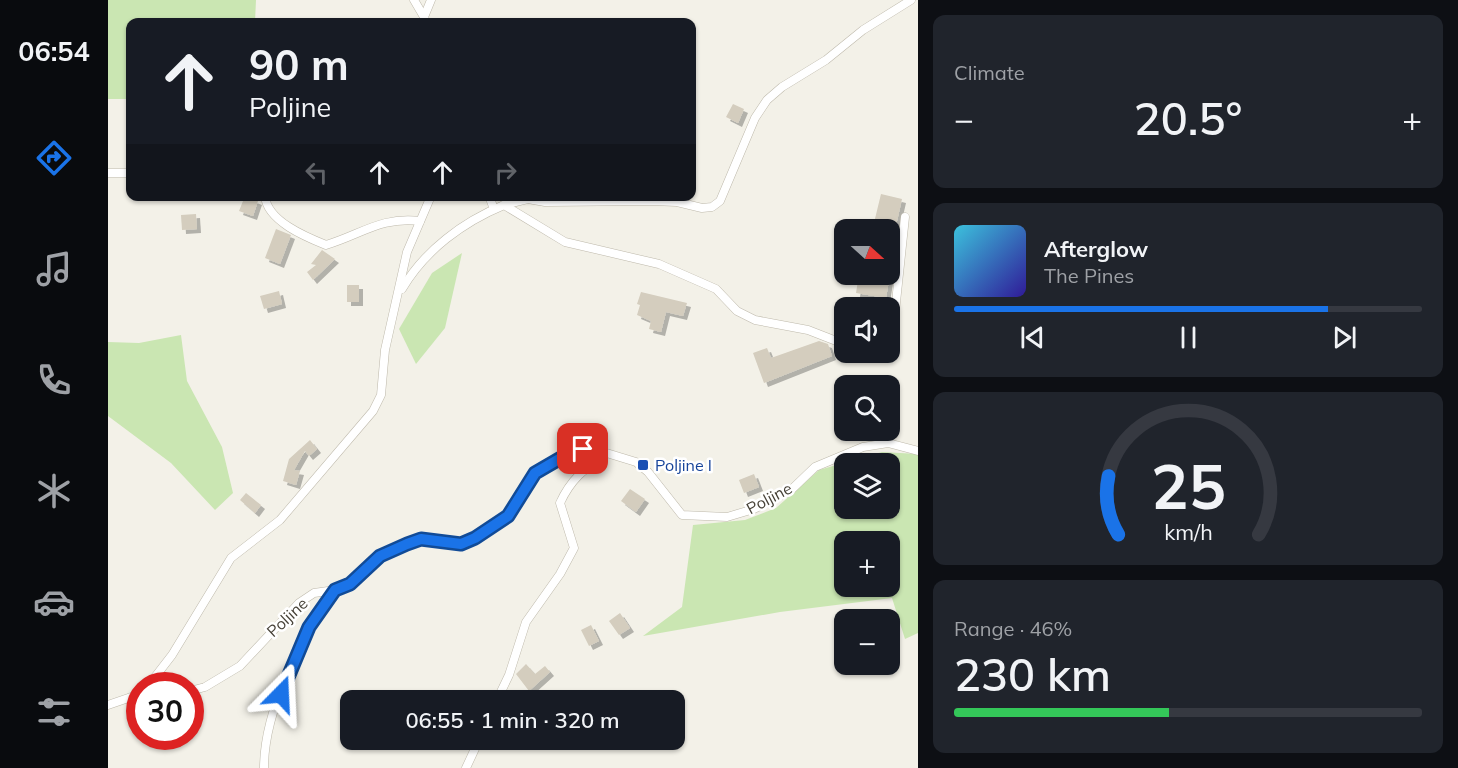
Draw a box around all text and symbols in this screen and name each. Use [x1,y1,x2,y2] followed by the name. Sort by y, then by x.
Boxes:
[18,34,90,68] text: 06:54
[249,38,349,91] text: 90 m
[150,42,228,120] icon: ahead
[954,60,1025,85] text: Climate
[249,90,331,124] text: Poljine
[1134,90,1242,146] text: 20.5°
[954,98,974,139] text: −
[1402,98,1422,139] text: +
[33,137,75,179] icon: directions
[300,156,333,189] icon: left
[363,156,396,189] icon: ahead
[426,156,459,189] icon: ahead
[489,156,522,189] icon: right
[834,219,900,285] north arrow
[834,219,900,675] map controls
[1044,235,1148,263] text: Afterglow
[33,248,75,290] icon: music
[1044,263,1134,288] text: The Pines
[834,297,900,363] button: sound
[1016,321,1049,354] icon: previous
[1172,321,1205,354] icon: pause
[1328,321,1361,354] icon: next
[33,359,75,401] icon: phone
[834,375,900,441] button: search
[557,423,608,474] pin
[566,432,599,465] icon: arrive
[1151,446,1225,525] text: 25
[834,453,900,519] button: layers
[655,455,712,475] place label: Poljine I
[636,458,650,472] marker: Poljine I
[33,470,75,512] icon: climate
[743,478,795,518] street label: Poljine
[1164,519,1212,546] text: km/h
[834,531,900,597] button: +
[33,581,75,623] icon: car
[262,593,312,641] street label: Poljine
[834,609,900,675] button: −
[954,616,1072,641] text: Range · 46%
[954,646,1111,702] text: 230 km
[249,662,313,726] position arrow
[126,672,204,750] speed limit sign: 30
[33,691,75,733] icon: filters
[405,706,620,734] text: 06:55 · 1 min · 320 m

